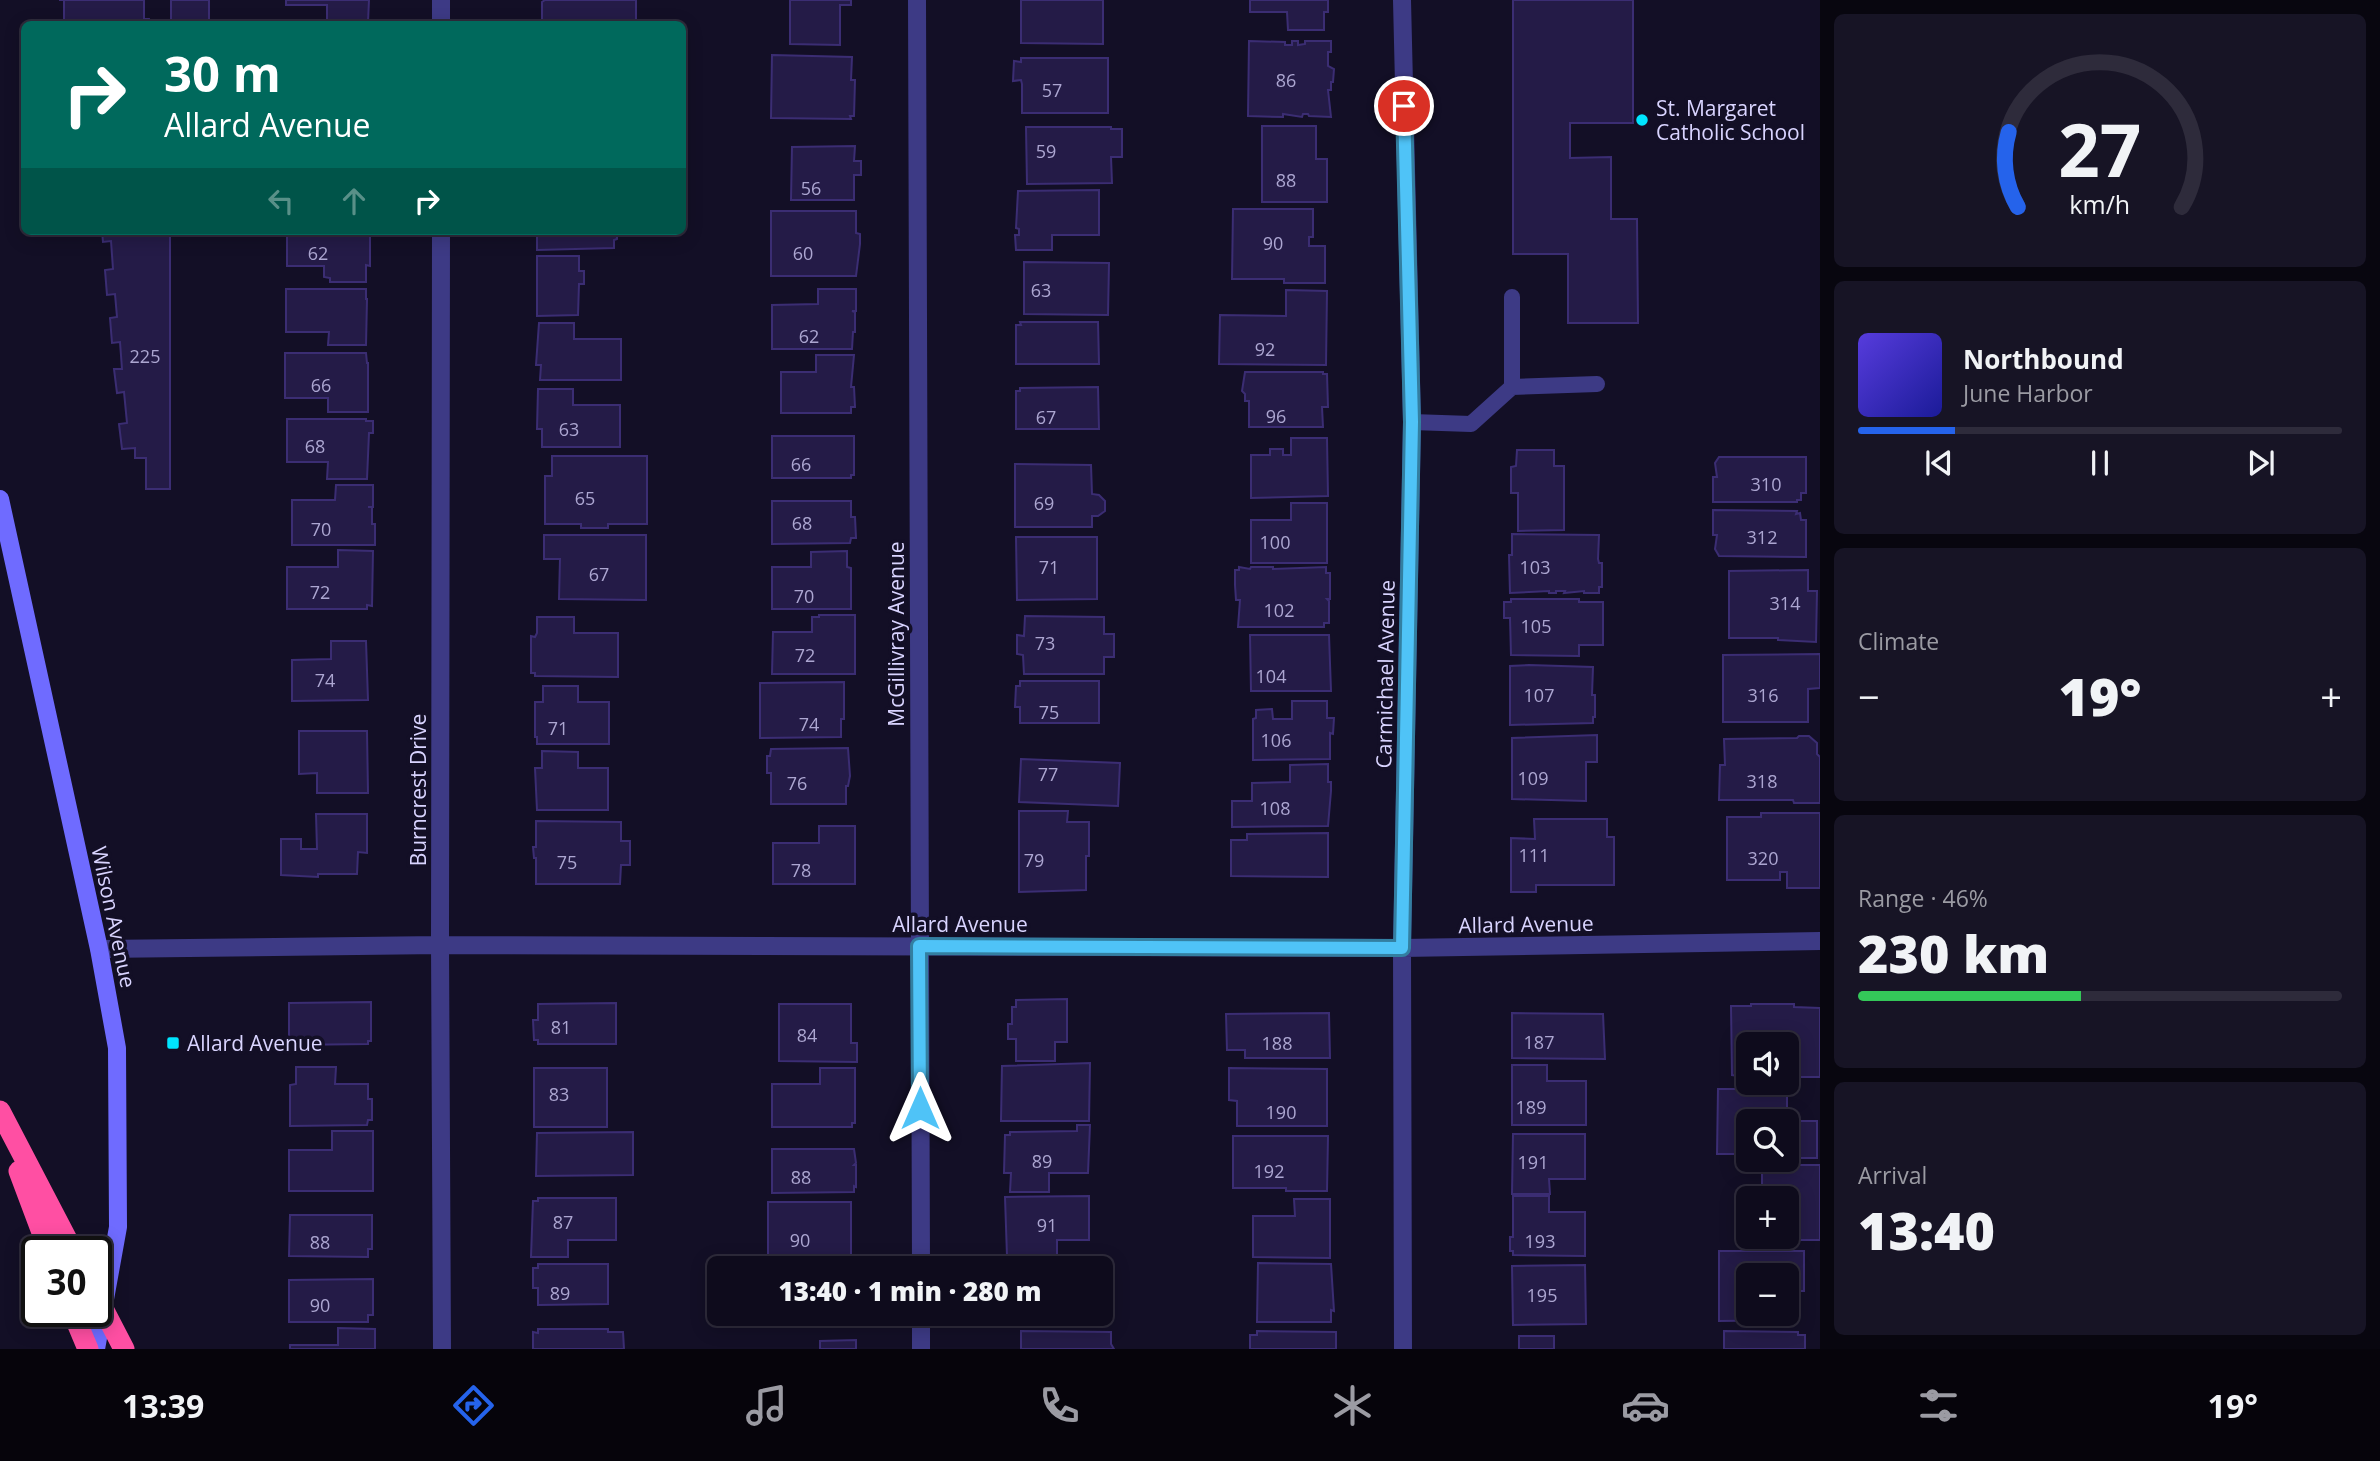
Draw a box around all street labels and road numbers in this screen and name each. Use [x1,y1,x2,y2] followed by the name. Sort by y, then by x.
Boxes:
[882,541,910,727] street label: McGillivray Avenue
[1369,580,1401,768] street label: Carmichael Avenue
[404,714,432,866] street label: Burncrest Drive
[85,844,143,990] street label: Wilson Avenue
[1458,909,1594,939] street label: Allard Avenue
[892,910,1028,938] street label: Allard Avenue

